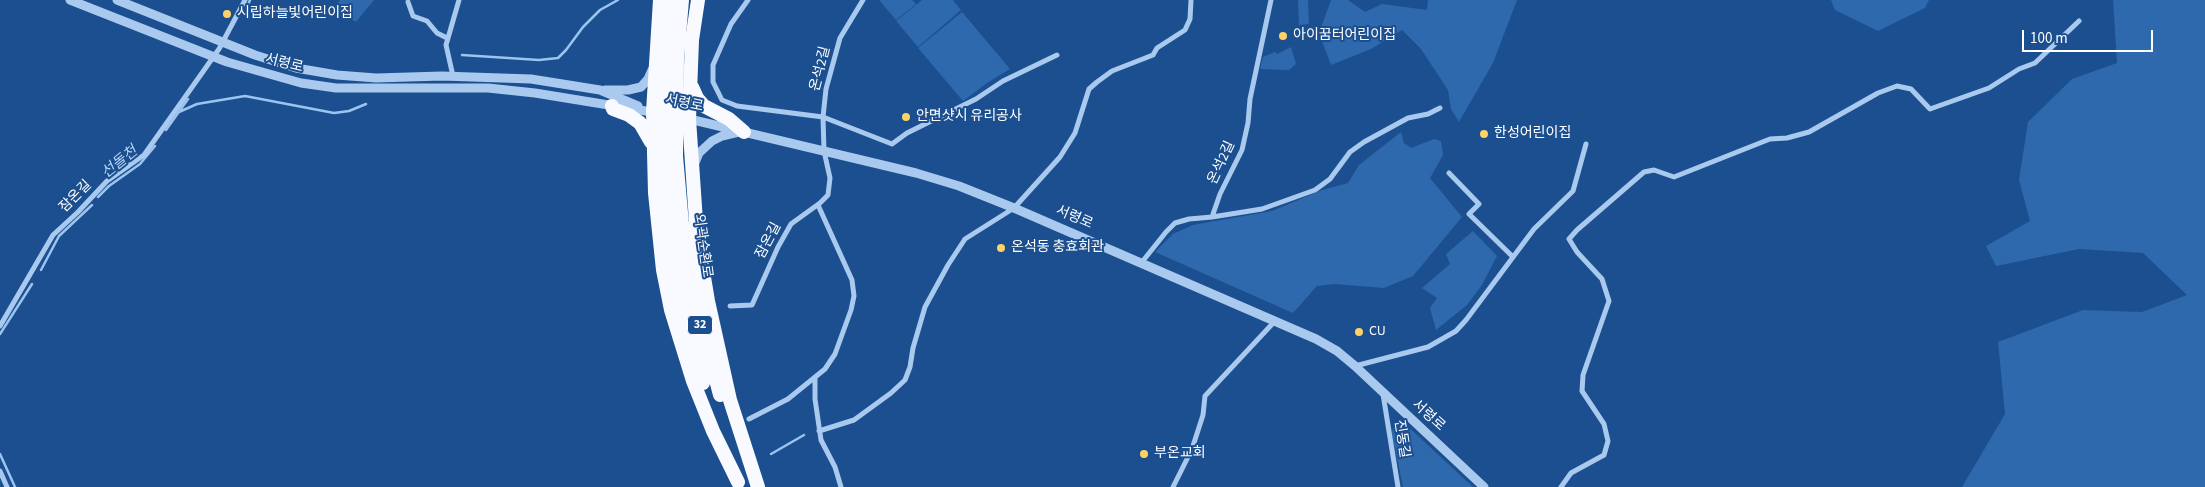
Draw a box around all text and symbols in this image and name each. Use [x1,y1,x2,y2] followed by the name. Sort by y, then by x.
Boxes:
[237,6,353,22] place label: 시립하늘빛어린이집
[221,8,233,20] marker: 시립하늘빛어린이집
[2025,20,2156,52] scale bar
[1293,28,1396,44] place label: 아이꿈터어린이집
[2030,28,2068,49] text: 100 m
[1277,30,1289,42] marker: 아이꿈터어린이집
[807,45,835,93] street label: 온석2길
[263,51,305,77] street label: 서령로
[663,92,705,116] street label: 서령로
[916,109,1022,125] place label: 안면샷시 유리공사
[900,111,912,123] marker: 안면샷시 유리공사
[1494,126,1571,142] place label: 한성어린이집
[1478,128,1490,140] marker: 한성어린이집
[1205,139,1239,187] street label: 온석2길
[98,143,142,183] water label: 선돌천
[56,177,96,217] street label: 잠온길
[1053,203,1095,233] street label: 서령로
[689,213,715,279] street label: 외곽순환로
[753,220,785,262] street label: 잠온길
[1011,240,1104,256] place label: 온석동 충효회관
[995,242,1007,254] marker: 온석동 충효회관
[688,316,712,334] road number: 32
[1369,324,1386,340] place label: CU
[1353,326,1365,338] marker: CU
[1408,397,1448,435] street label: 서령로
[1390,419,1412,459] street label: 진동길
[1154,446,1206,462] place label: 부온교회
[1138,448,1150,460] marker: 부온교회

